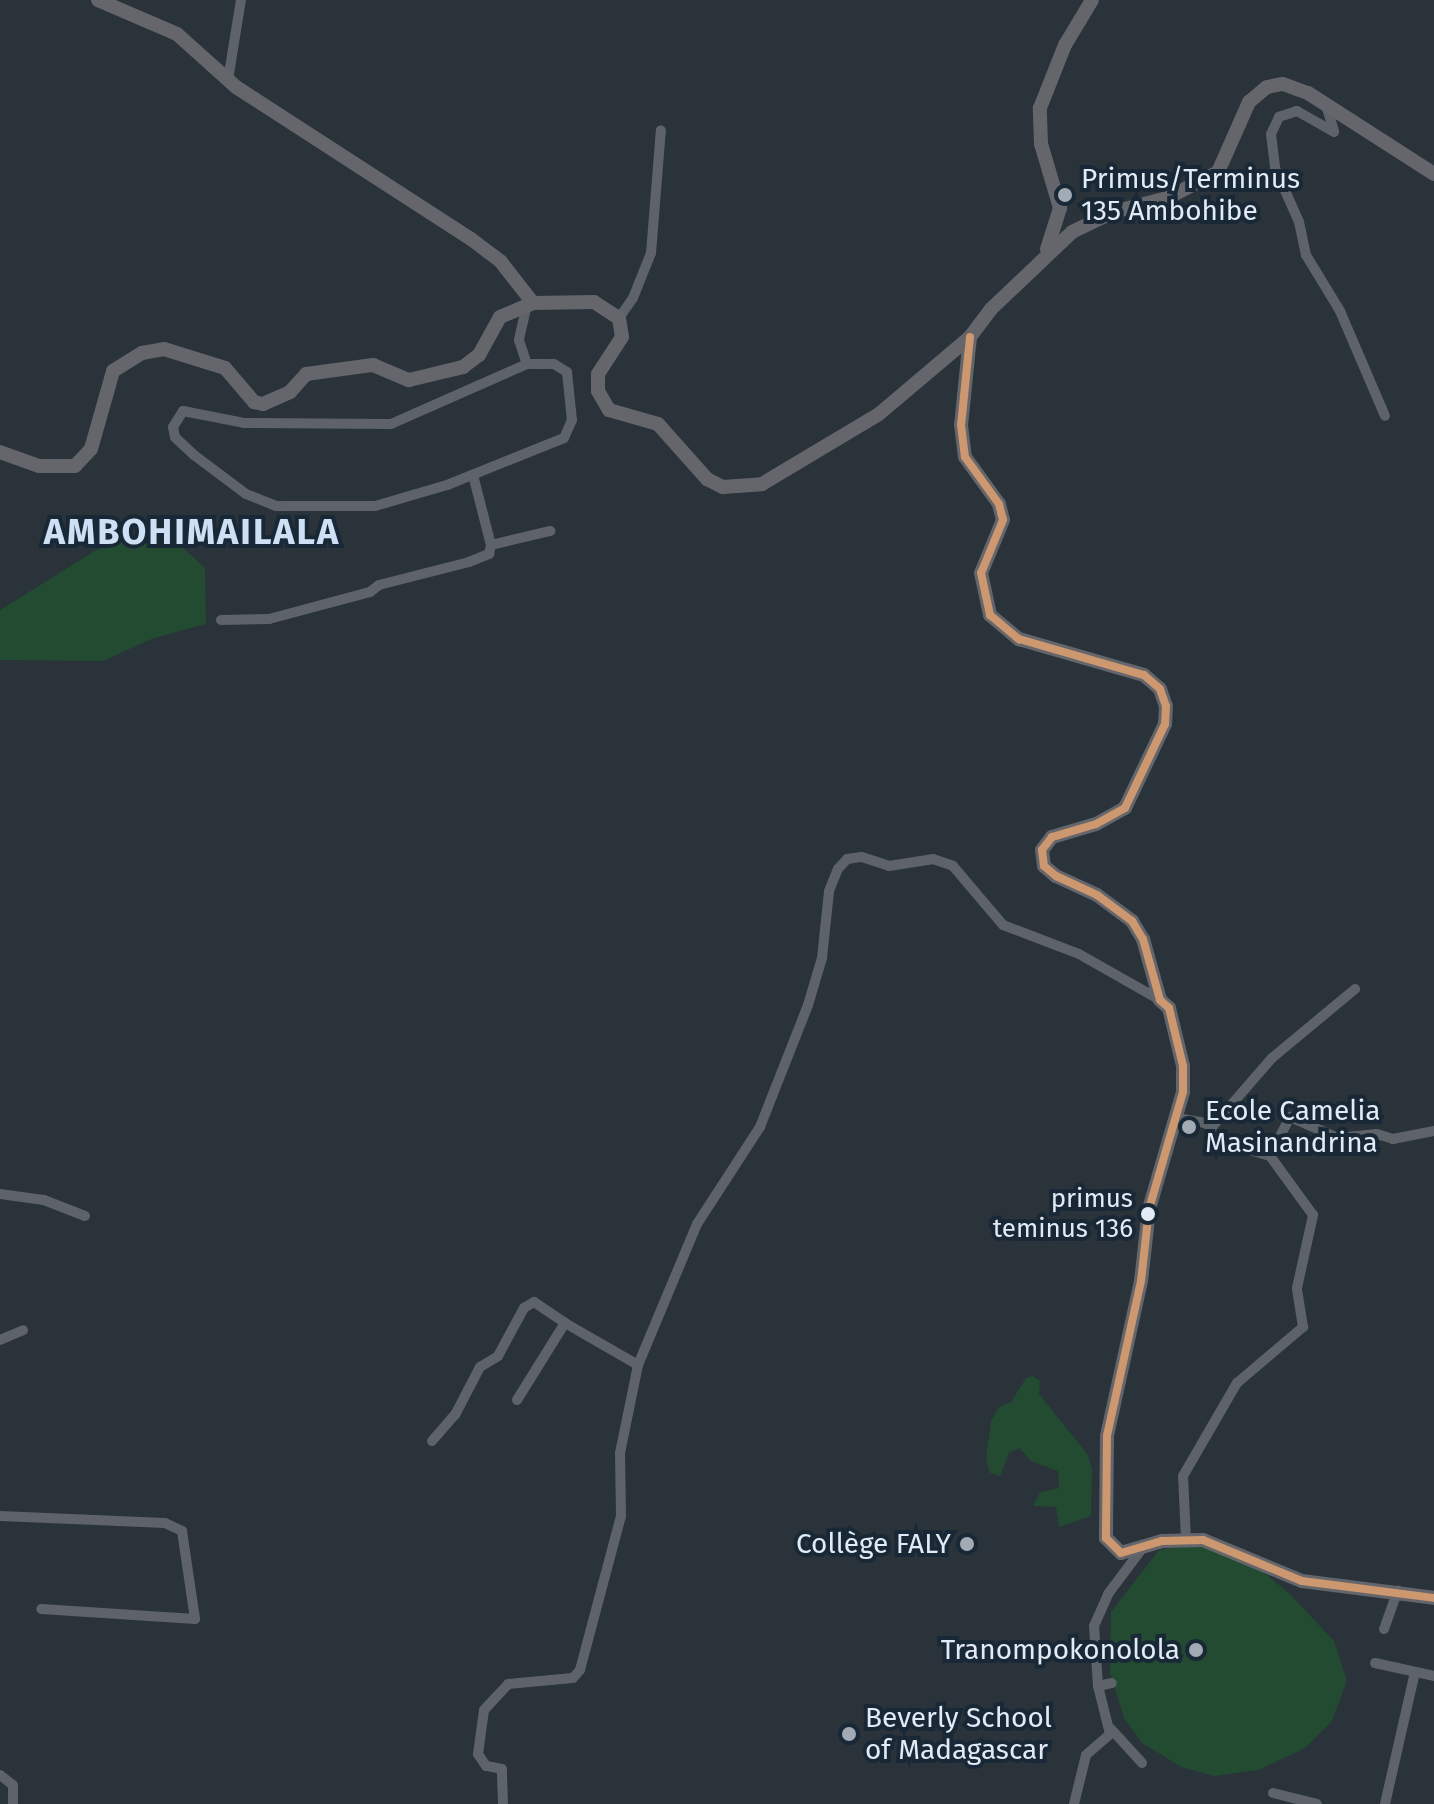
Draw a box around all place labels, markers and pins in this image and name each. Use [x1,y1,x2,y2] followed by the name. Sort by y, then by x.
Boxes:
[1081,162,1300,228] place label: Primus/Terminus 135 Ambohibe
[1056,186,1074,204] marker: Primus/Terminus 135 Ambohibe
[1205,1094,1381,1160] place label: Ecole Camelia Masinandrina
[1180,1118,1198,1136] marker: Ecole Camelia Masinandrina
[993,1183,1133,1244] place label: primus teminus 136
[1140,1206,1156,1222] marker: primus teminus 136
[796,1527,951,1561] place label: Collège FALY
[958,1535,976,1553] marker: Collège FALY
[941,1633,1180,1667] place label: Tranompokonolola
[1187,1641,1205,1659] marker: Tranompokonolola
[865,1701,1052,1767] place label: Beverly School of Madagascar
[840,1725,858,1743] marker: Beverly School of Madagascar

